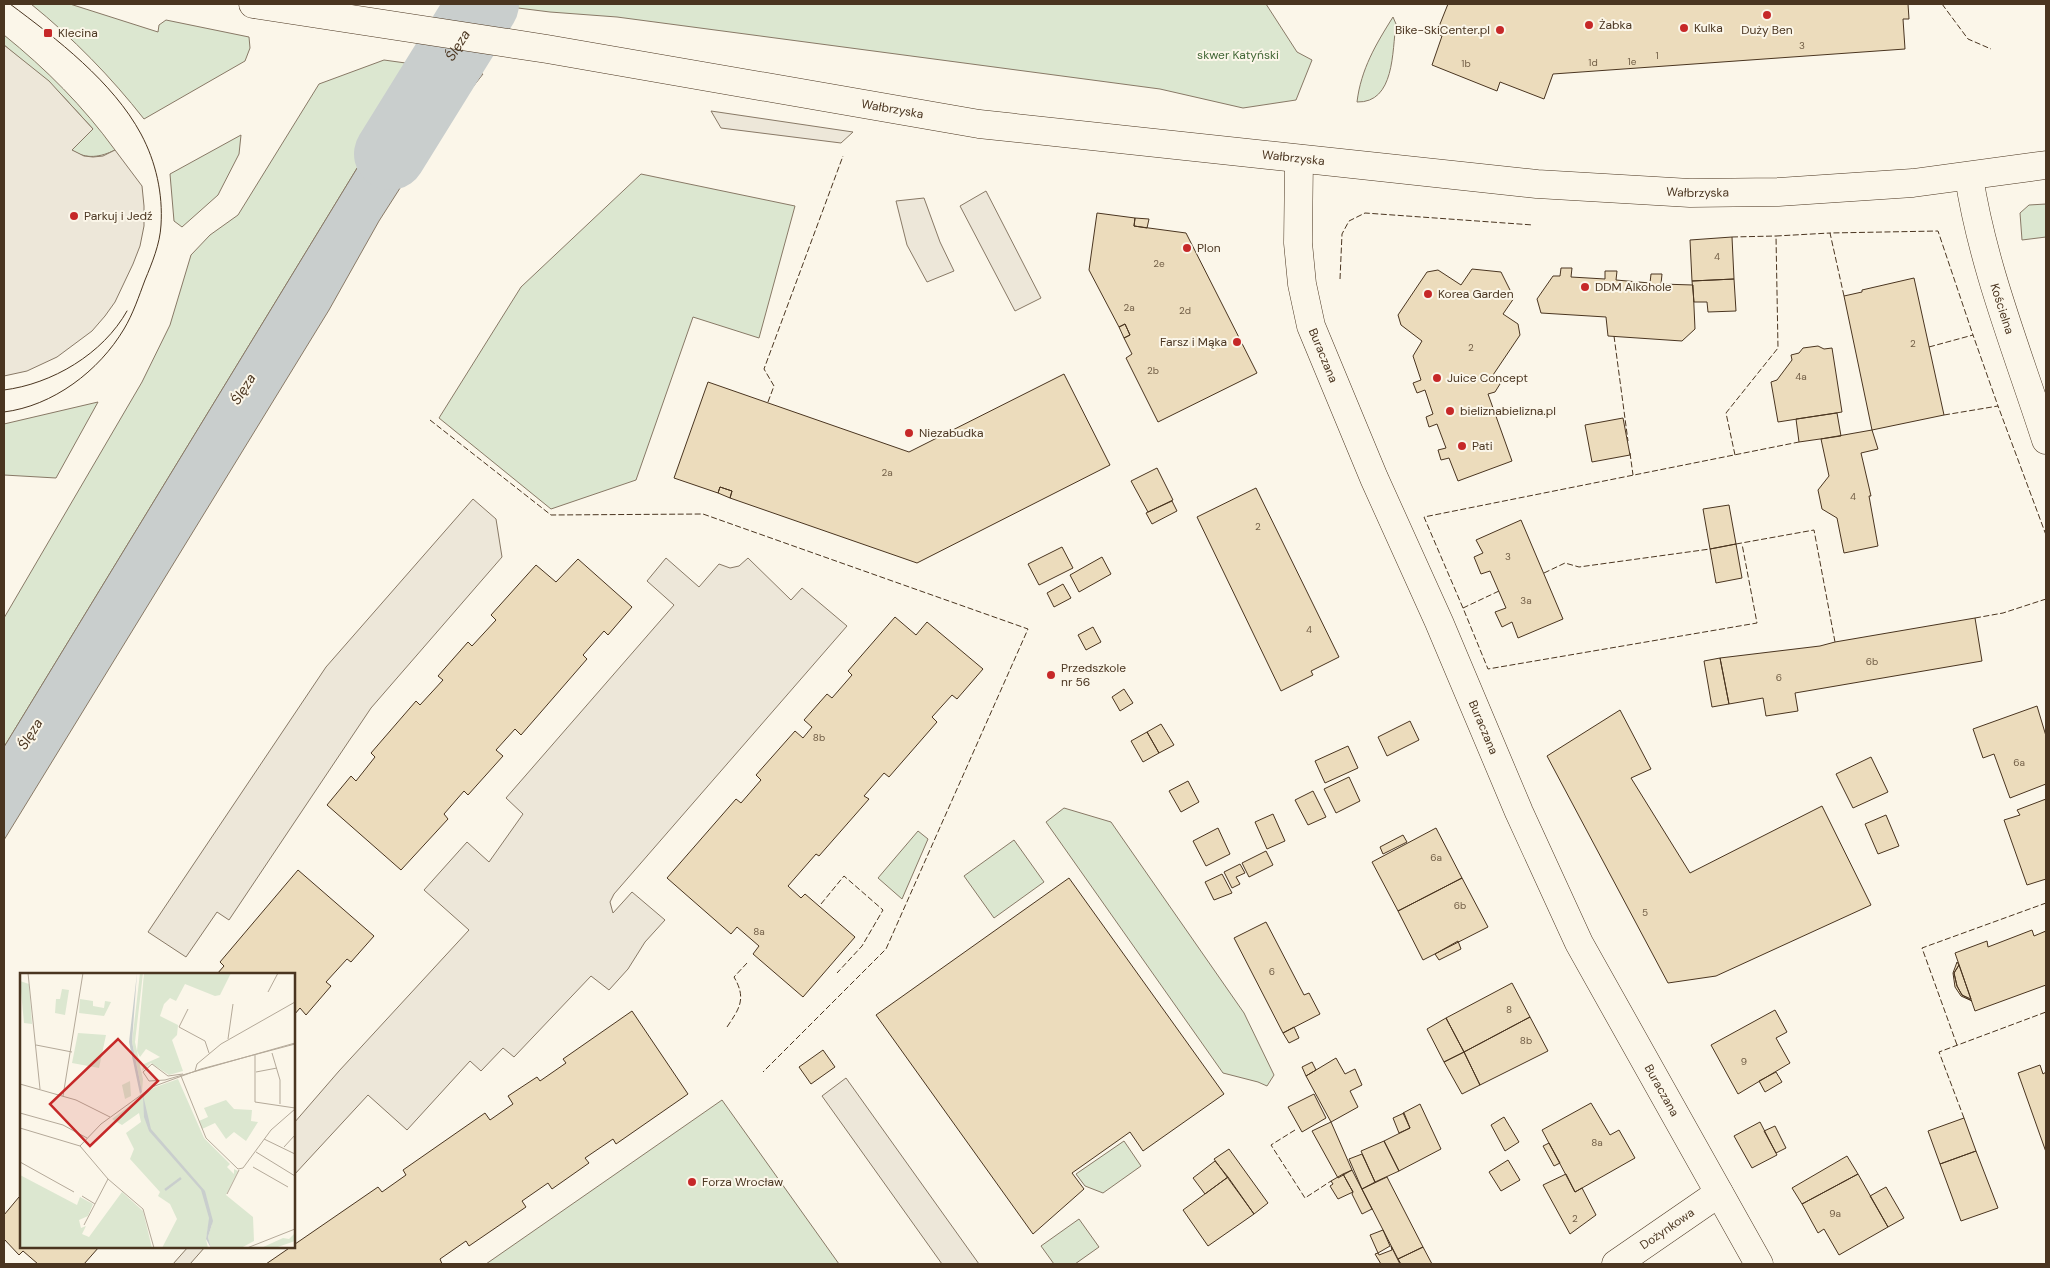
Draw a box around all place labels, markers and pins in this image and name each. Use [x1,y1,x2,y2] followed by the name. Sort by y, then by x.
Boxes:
[1761,9,1773,21] marker: Duży Ben
[1599,17,1632,33] place label: Żabka
[1583,19,1595,31] marker: Żabka
[1694,20,1723,36] place label: Kulka
[1395,22,1490,38] place label: Bike-SkiCenter.pl
[1678,22,1690,34] marker: Kulka
[1741,22,1793,38] place label: Duży Ben
[1494,24,1506,36] marker: Bike-SkiCenter.pl
[58,25,98,41] place label: Klecina
[42,27,54,39] marker: Klecina
[84,208,153,224] place label: Parkuj i Jedź
[68,210,80,222] marker: Parkuj i Jedź
[1197,240,1221,256] place label: Plon
[1181,242,1193,254] marker: Plon
[1595,279,1672,295] place label: DDM Alkohole
[1579,281,1591,293] marker: DDM Alkohole
[1438,286,1514,302] place label: Korea Garden
[1422,288,1434,300] marker: Korea Garden
[1160,334,1227,350] place label: Farsz i Mąka
[1231,336,1243,348] marker: Farsz i Mąka
[1447,370,1528,386] place label: Juice Concept
[1431,372,1443,384] marker: Juice Concept
[1460,403,1556,419] place label: bieliznabielizna.pl
[1444,405,1456,417] marker: bieliznabielizna.pl
[919,425,983,441] place label: Niezabudka
[903,427,915,439] marker: Niezabudka
[1472,438,1493,454] place label: Pati
[1456,440,1468,452] marker: Pati
[1061,660,1126,690] place label: Przedszkole nr 56
[1045,669,1057,681] marker: Przedszkole nr 56
[702,1174,783,1190] place label: Forza Wrocław
[686,1176,698,1188] marker: Forza Wrocław

